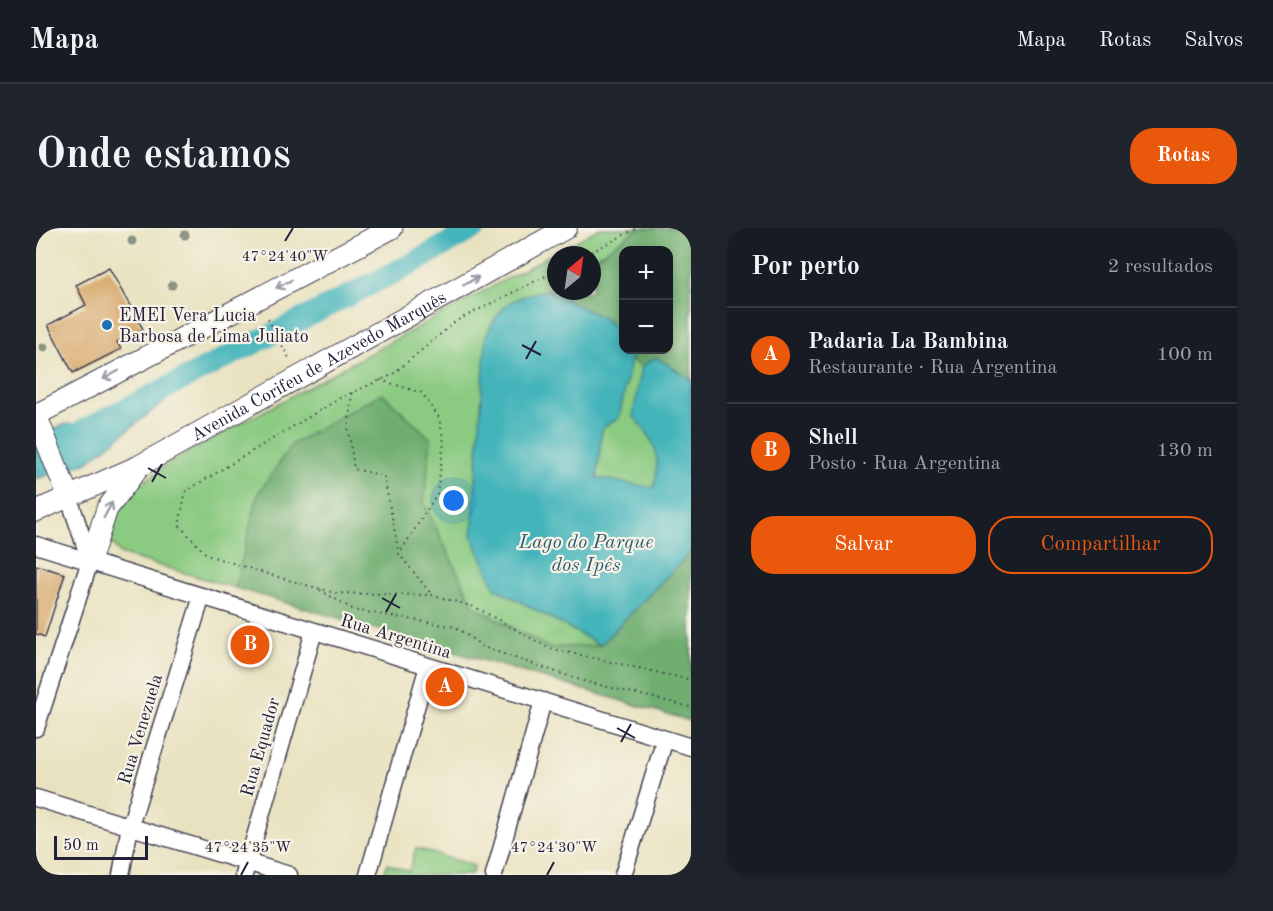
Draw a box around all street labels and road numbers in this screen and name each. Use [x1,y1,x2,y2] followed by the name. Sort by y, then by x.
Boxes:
[189,288,450,445] street label: Avenida Corifeu de Azevedo Marquês
[338,612,453,662] street label: Rua Argentina
[116,672,166,787] street label: Rua Venezuela
[238,695,284,799] street label: Rua Equador

